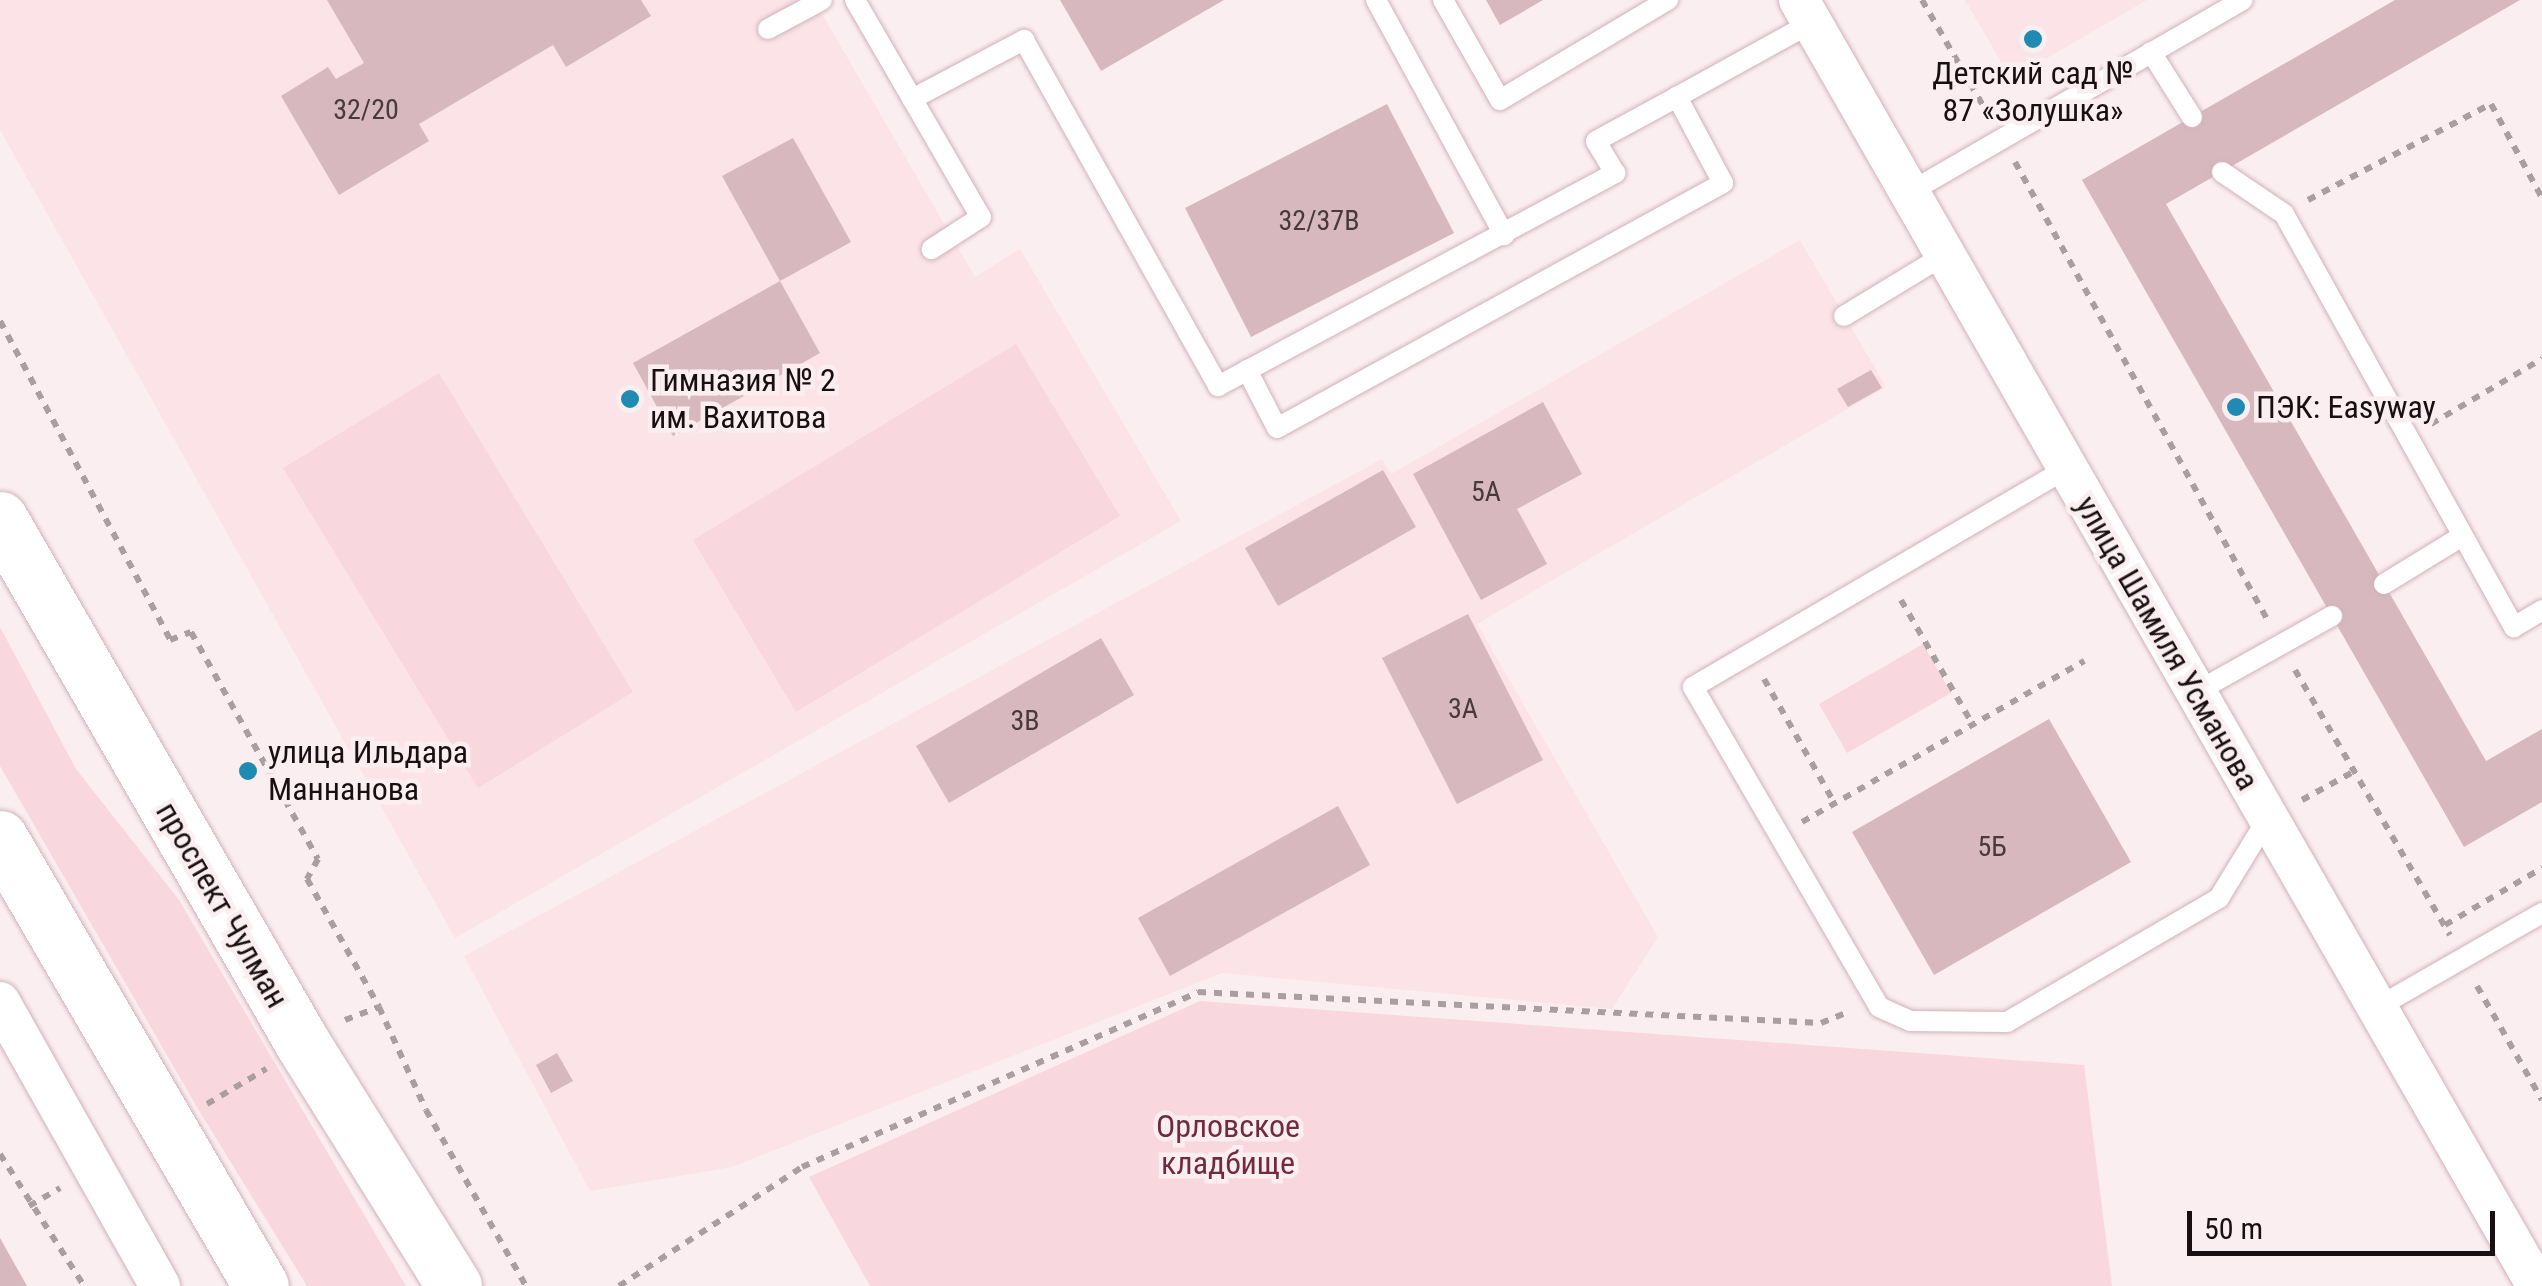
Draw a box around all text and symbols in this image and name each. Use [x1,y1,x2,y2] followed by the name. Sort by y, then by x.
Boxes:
[2022,28,2044,50] marker: Детский сад № 87 «Золушка»
[1932,55,2134,130] place label: Детский сад № 87 «Золушка»
[333,93,399,127] house number: 32/20
[1279,204,1359,238] house number: 32/37В
[650,362,836,437] place label: Гимназия № 2 им. Вахитова
[619,388,641,410] marker: Гимназия № 2 им. Вахитова
[2256,388,2436,426] place label: ПЭК: Easyway
[2225,396,2247,418] marker: ПЭК: Easyway
[1471,475,1501,509] house number: 5А
[2067,489,2267,797] street label: улица Шамиля Усманова
[1448,692,1478,726] house number: 3А
[1010,704,1040,738] house number: 3В
[268,734,468,809] place label: улица Ильдара Маннанова
[237,760,259,782] marker: улица Ильдара Маннанова
[148,795,296,1015] street label: проспект Чулман
[1977,830,2007,864] house number: 5Б
[1156,1108,1300,1183] park label: Орловское кладбище
[2192,1191,2500,1253] scale bar
[2204,1211,2263,1246] text: 50 m

